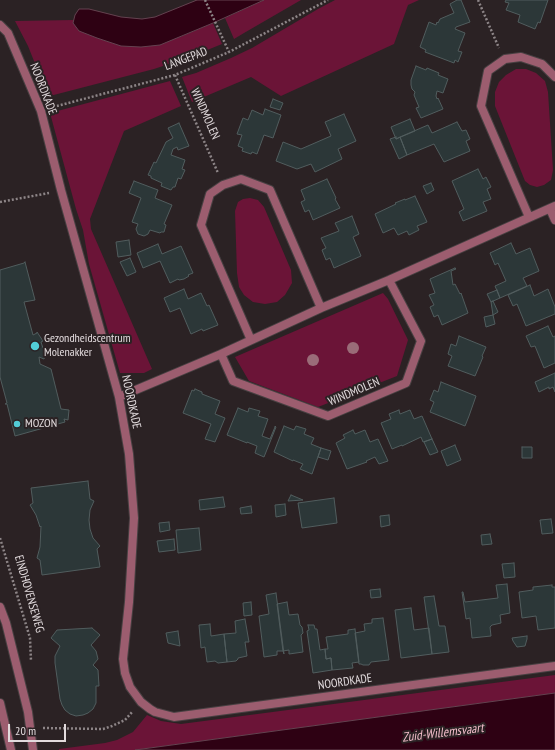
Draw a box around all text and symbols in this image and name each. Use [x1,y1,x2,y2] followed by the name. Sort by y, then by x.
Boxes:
[162,44,210,74] street label: LANGEPAD
[27,61,59,117] street label: NOORDKADE
[187,86,223,142] street label: WINDMOLEN
[44,332,131,360] place label: Gezondheidscentrum Molenakker
[29,340,41,352] marker: Gezondheidscentrum Molenakker
[118,374,144,430] street label: NOORDKADE
[326,375,382,409] street label: WINDMOLEN
[25,417,57,431] place label: MOZON
[12,419,22,429] marker: MOZON
[11,554,47,634] street label: EINDHOVENSEWEG
[317,671,373,693] street label: NOORDKADE
[10,716,68,742] scale bar
[401,720,485,746] water label: Zuid-Willemsvaart
[15,723,36,738] text: 20 m

